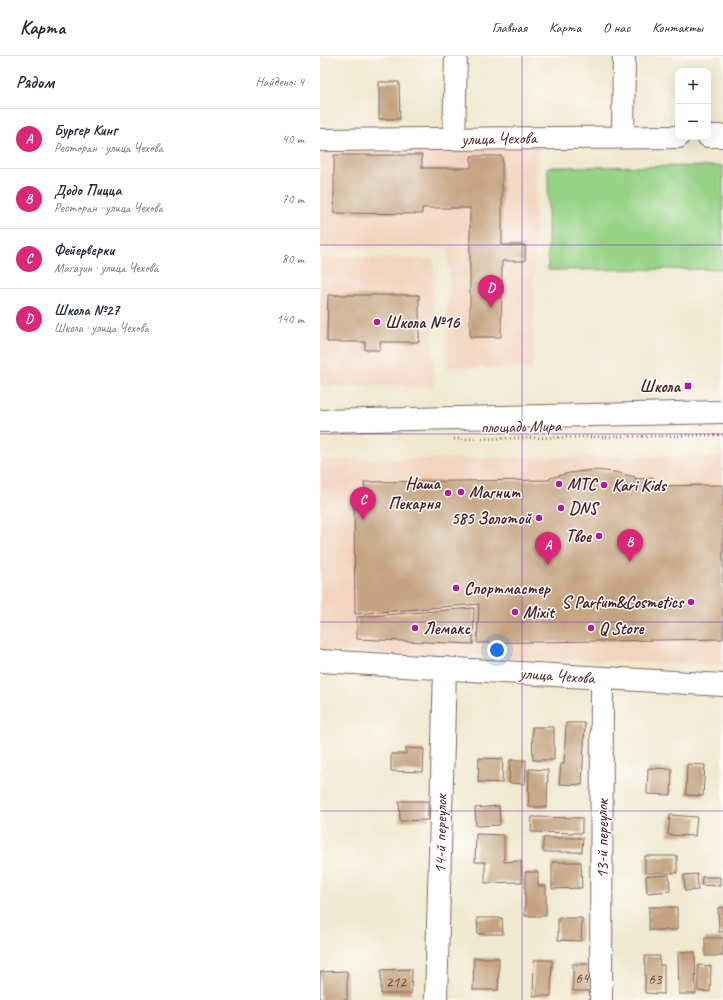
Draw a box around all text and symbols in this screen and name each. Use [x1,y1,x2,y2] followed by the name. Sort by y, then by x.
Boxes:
[20,16,65,40] text: Карта
[492,19,527,36] text: Главная
[549,19,581,36] text: Карта
[603,19,630,36] text: О нас
[652,19,703,36] text: Контакты
[675,68,711,140] map controls
[675,68,711,104] button: +
[16,72,54,93] text: Рядом
[256,74,304,90] text: Найдено: 4
[675,104,711,140] button: −
[54,121,117,140] text: Бургер Кинг
[460,127,539,150] street label: улица Чехова
[26,131,32,147] text: A
[282,131,304,147] text: 40 m
[54,140,163,156] text: Ресторан · улица Чехова
[54,181,121,200] text: Додо Пицца
[26,191,32,207] text: B
[282,191,304,207] text: 70 m
[54,200,163,216] text: Ресторан · улица Чехова
[54,241,114,260] text: Фейерверки
[26,251,32,267] text: C
[282,251,304,267] text: 80 m
[54,260,158,276] text: Магазин · улица Чехова
[478,275,504,308] pin: D
[54,301,119,320] text: Школа №27
[25,311,33,327] text: D
[276,311,304,327] text: 140 m
[385,312,460,333] place label: Школа №16
[372,317,382,327] marker: Школа №16
[54,320,149,336] text: Школа · улица Чехова
[639,376,682,397] place label: Школа
[683,381,693,391] marker: Школа
[481,415,563,438] street label: площадь Мира
[388,473,442,514] place label: Наша Пекарня
[567,474,599,495] place label: МТС
[612,475,668,496] place label: Kari Kids
[554,479,564,489] marker: МТС
[599,480,609,490] marker: Kari Kids
[469,482,521,503] place label: Магнит
[350,487,376,520] pin: C
[456,487,466,497] marker: Магнит
[443,488,453,498] marker: Наша Пекарня
[569,498,600,519] place label: DNS
[556,503,566,513] marker: DNS
[451,508,533,529] place label: 585 Золотой
[534,513,544,523] marker: 585 Золотой
[566,526,592,547] place label: Твое
[617,529,643,562] pin: B
[594,531,604,541] marker: Твое
[535,532,561,565] pin: A
[464,578,551,599] place label: Спортмастер
[451,583,461,593] marker: Спортмастер
[561,592,685,613] place label: S Parfum&Cosmetics
[686,597,696,607] marker: S Parfum&Cosmetics
[523,602,556,623] place label: Mixit
[510,607,520,617] marker: Mixit
[423,618,471,639] place label: Лемакс
[599,618,645,639] place label: Q Store
[410,623,420,633] marker: Лемакс
[586,623,596,633] marker: Q Store
[487,640,507,660] your location
[518,662,597,689] street label: улица Чехова
[429,793,452,874] street label: 14-й переулок
[592,798,613,879] street label: 13-й переулок
[575,969,590,988] house number: 64
[648,970,663,989] house number: 63
[386,973,407,992] house number: 212

